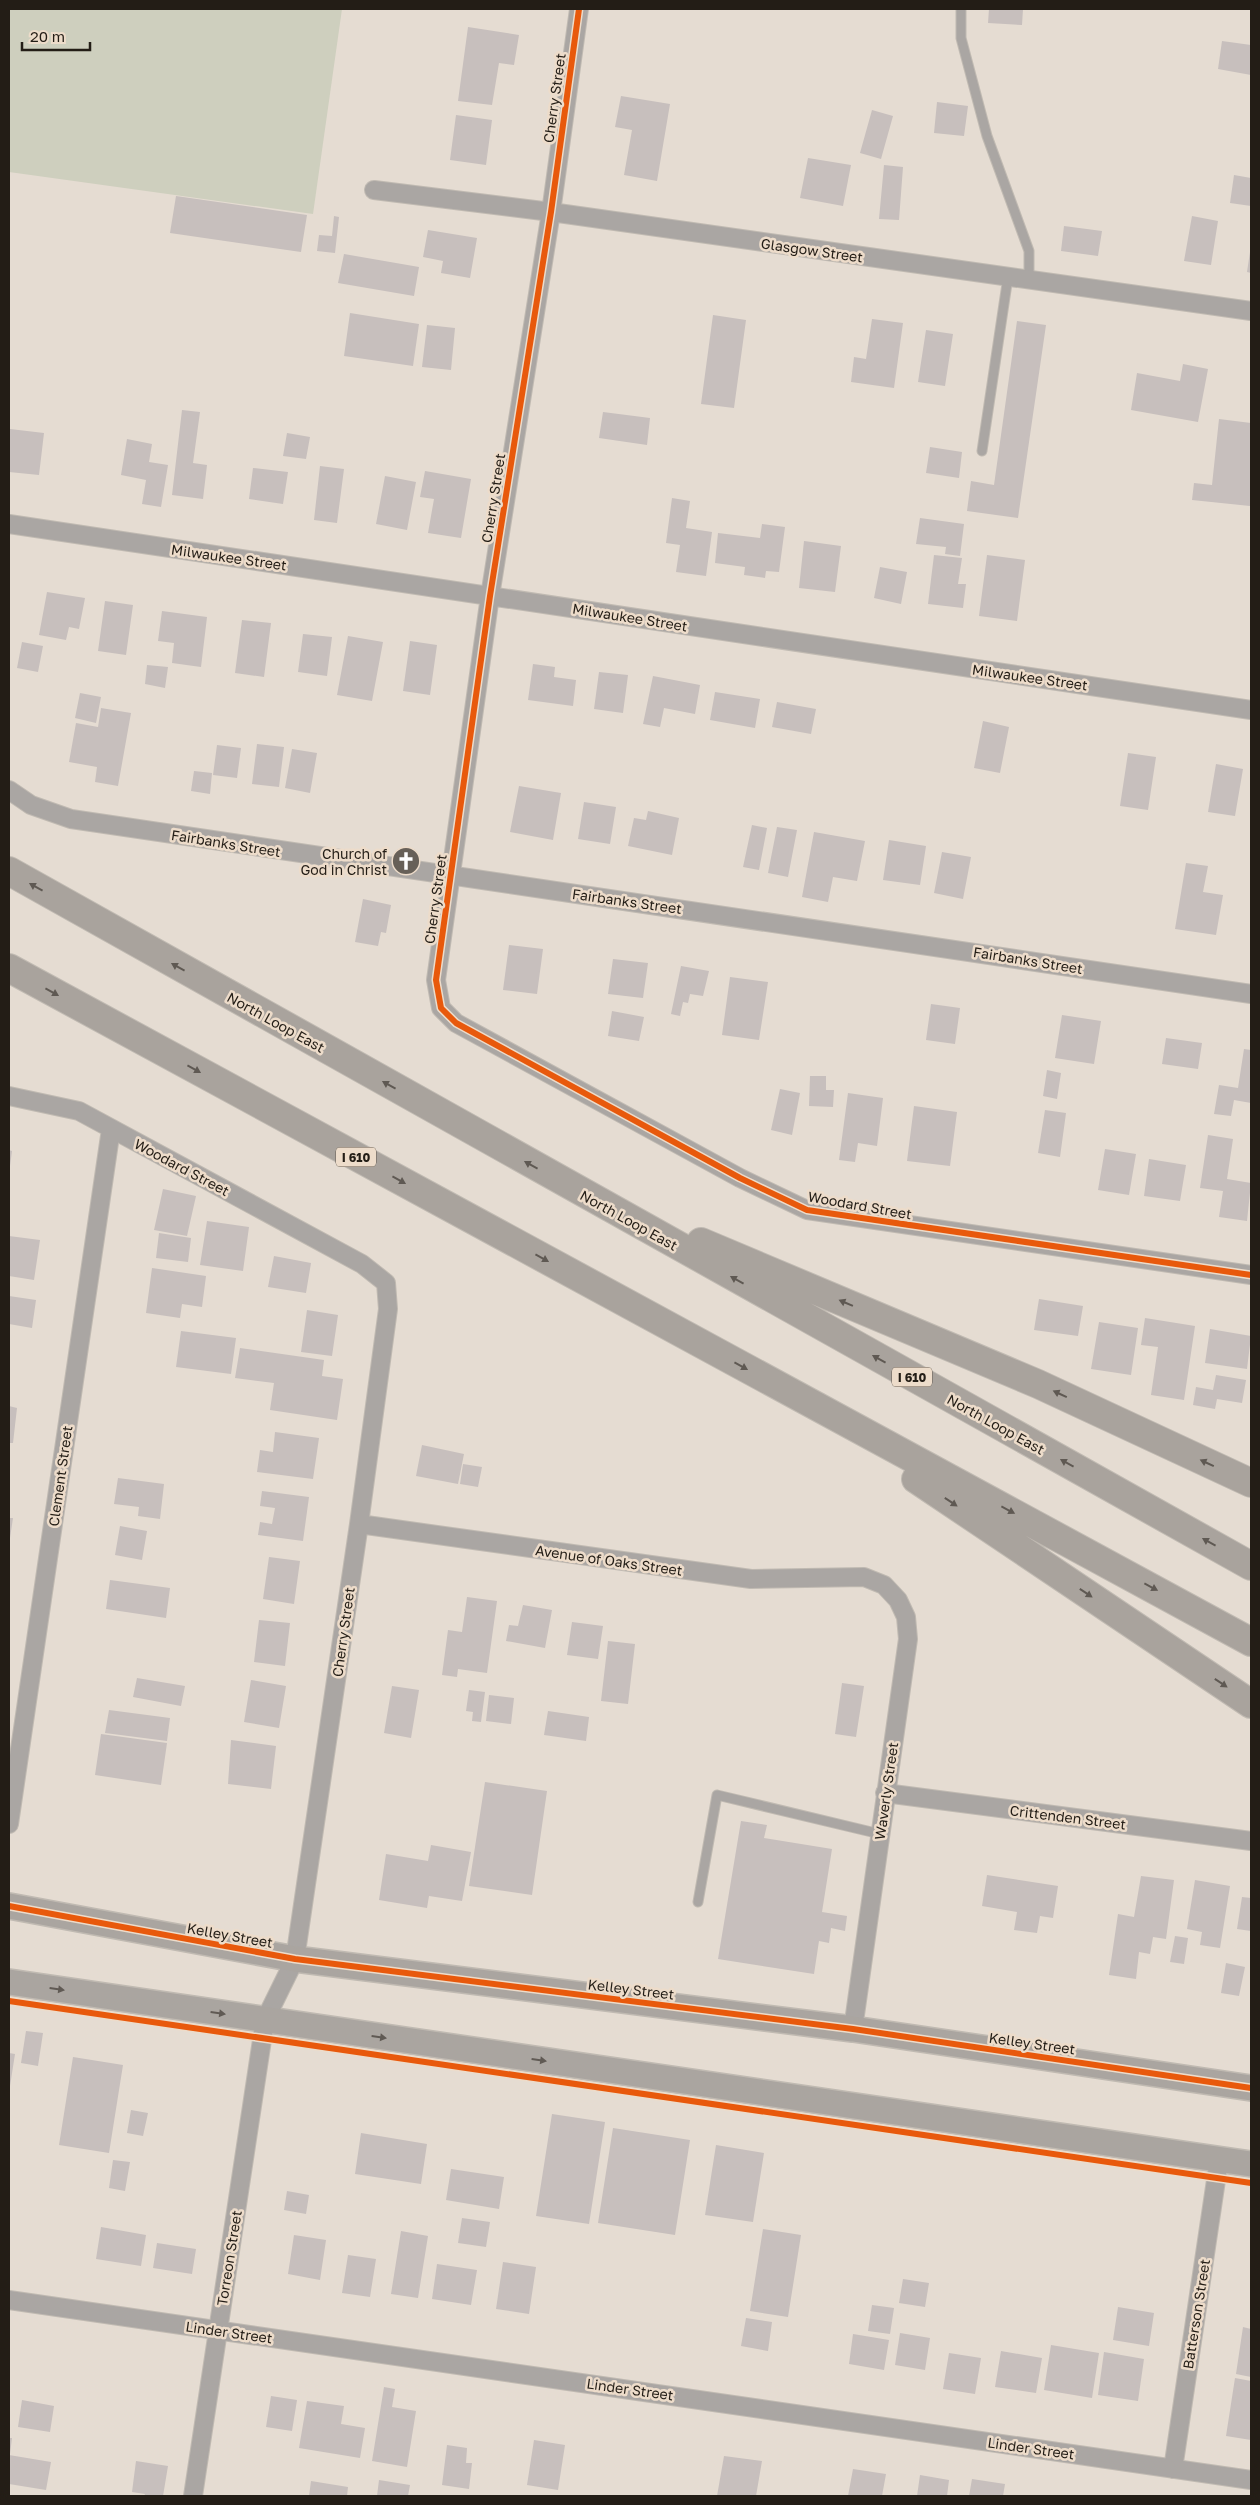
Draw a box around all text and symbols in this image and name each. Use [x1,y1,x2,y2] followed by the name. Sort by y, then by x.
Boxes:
[22,20,90,52] scale bar
[30,27,65,45] text: 20 m
[539,52,569,144] street label: Cherry Street
[760,234,864,266] street label: Glasgow Street
[478,452,508,544] street label: Cherry Street
[170,540,288,574] street label: Milwaukee Street
[571,600,689,634] street label: Milwaukee Street
[971,660,1089,694] street label: Milwaukee Street
[170,826,282,860] street label: Fairbanks Street
[300,845,387,878] place label: Church of God in Christ
[391,846,421,876] church icon: Church of God in Christ
[420,853,450,945] street label: Cherry Street
[29,882,43,891] one-way arrow
[571,885,683,917] street label: Fairbanks Street
[972,943,1084,977] street label: Fairbanks Street
[171,962,184,971] one-way arrow
[44,988,59,996] one-way arrow
[224,988,328,1056] street label: North Loop East
[187,1065,202,1073] one-way arrow
[383,1081,396,1090] one-way arrow
[132,1135,232,1199] street label: Woodard Street
[336,1148,376,1166] road number: I 610
[524,1161,538,1169] one-way arrow
[391,1176,406,1184] one-way arrow
[577,1186,681,1254] street label: North Loop East
[807,1188,913,1222] street label: Woodard Street
[534,1254,549,1262] one-way arrow
[729,1276,744,1284] one-way arrow
[839,1299,853,1307] one-way arrow
[872,1354,885,1363] one-way arrow
[735,1362,748,1371] one-way arrow
[892,1368,932,1386] road number: I 610
[944,1390,1048,1458] street label: North Loop East
[1053,1390,1067,1398] one-way arrow
[45,1425,75,1527] street label: Clement Street
[1200,1458,1214,1466] one-way arrow
[1059,1459,1074,1467] one-way arrow
[944,1497,958,1507] one-way arrow
[1000,1506,1015,1514] one-way arrow
[1201,1538,1216,1546] one-way arrow
[534,1541,684,1579] street label: Avenue of Oaks Street
[1144,1583,1157,1592] one-way arrow
[328,1586,358,1678] street label: Cherry Street
[1079,1588,1093,1598] one-way arrow
[1214,1679,1228,1688] one-way arrow
[871,1741,901,1841] street label: Waverly Street
[1009,1801,1127,1833] street label: Crittenden Street
[186,1919,274,1951] street label: Kelley Street
[587,1975,675,2003] street label: Kelley Street
[49,1986,65,1994] one-way arrow
[210,2009,226,2017] one-way arrow
[988,2029,1076,2057] street label: Kelley Street
[371,2033,387,2041] one-way arrow
[532,2056,548,2064] one-way arrow
[213,2209,245,2307] street label: Torreon Street
[1179,2258,1213,2370] street label: Batterson Street
[185,2317,273,2347] street label: Linder Street
[586,2374,674,2404] street label: Linder Street
[987,2433,1075,2463] street label: Linder Street

